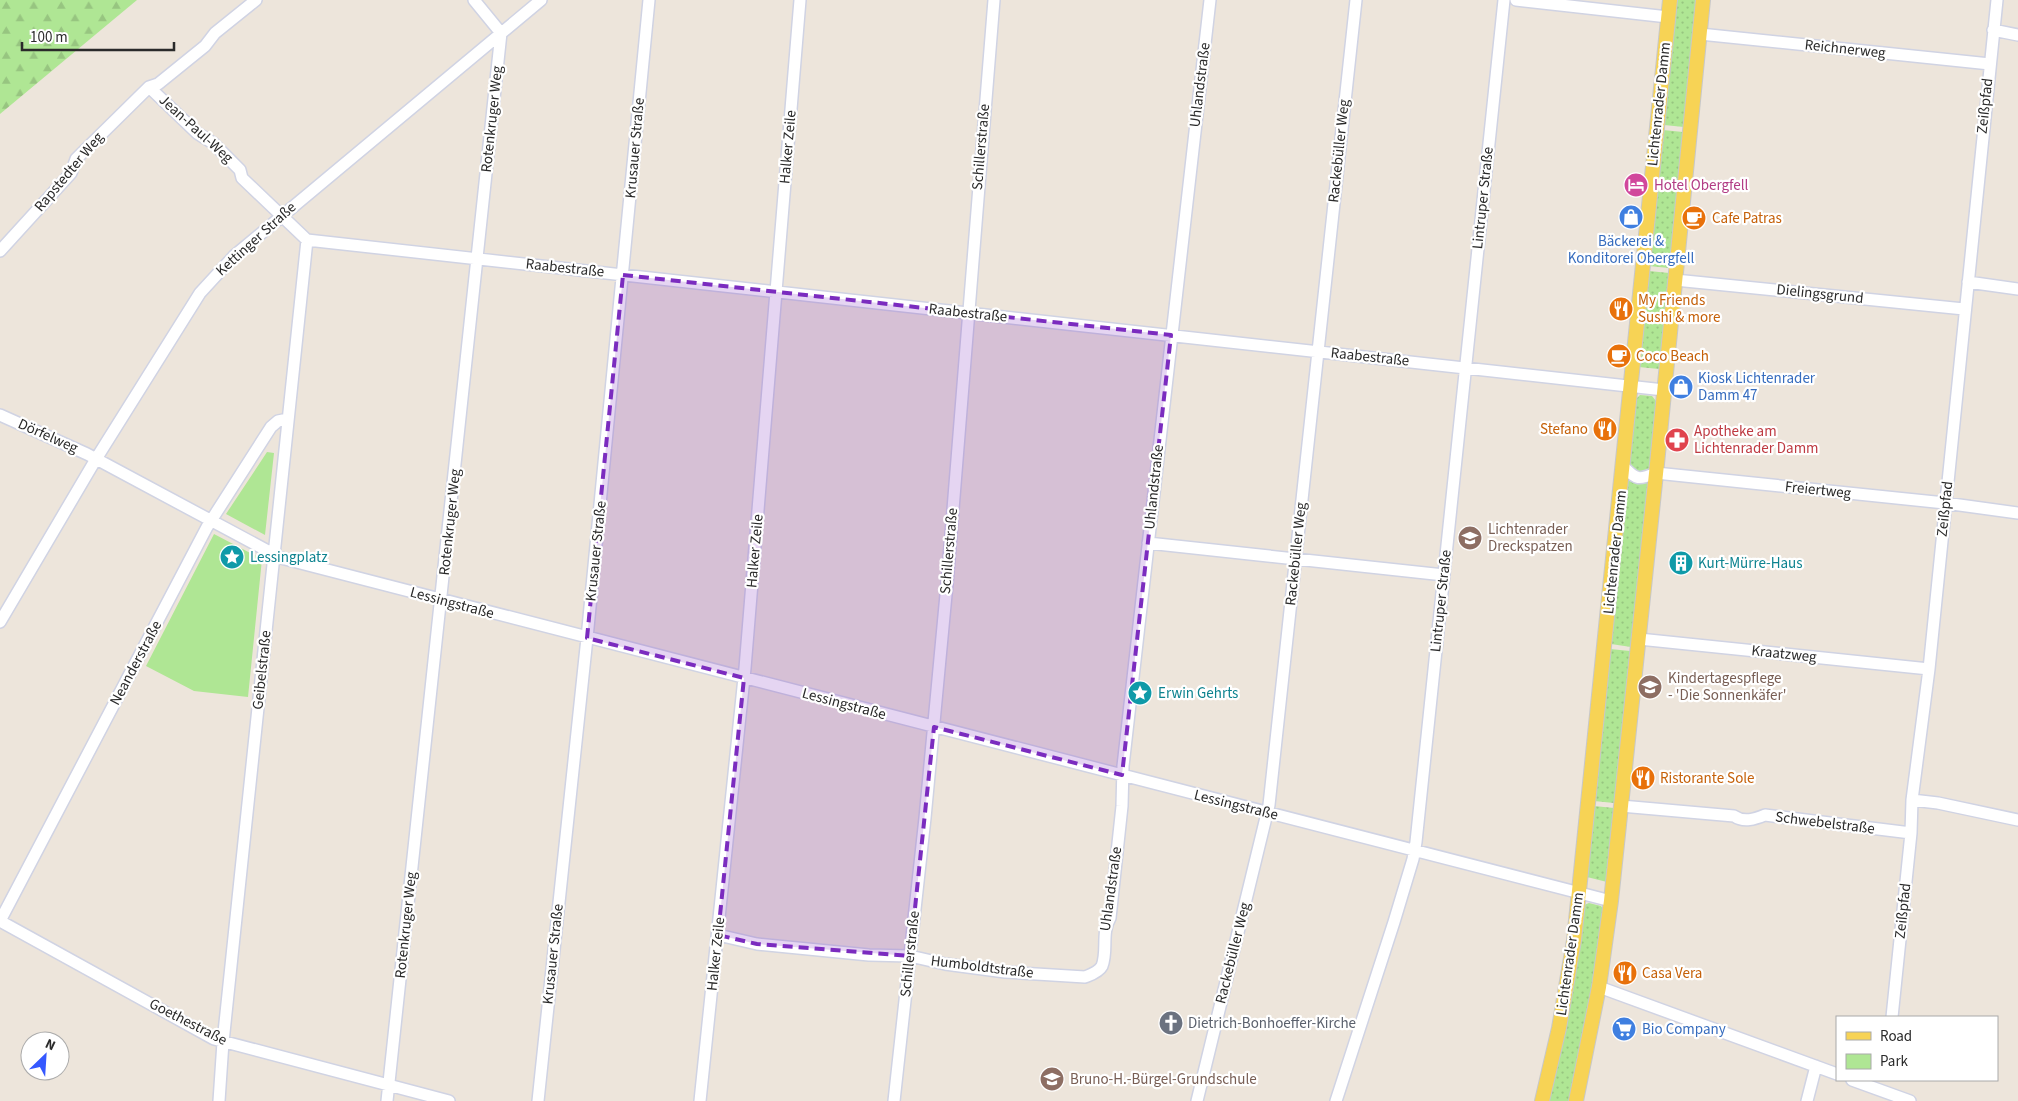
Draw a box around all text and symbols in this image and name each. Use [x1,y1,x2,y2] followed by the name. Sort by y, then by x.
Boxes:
[22,20,175,52] scale bar
[30,27,68,48] text: 100 m
[1804,34,1887,64] street label: Reichnerweg
[1184,41,1216,129] street label: Uhlandstraße
[1642,41,1676,167] street label: Lichtenrader Damm
[476,64,508,173] street label: Rotenkruger Weg
[1972,77,1998,135] street label: Zeißpfad
[154,90,238,168] street label: Jean-Paul-Weg
[620,97,650,199] street label: Krusauer Straße
[1323,98,1355,204] street label: Rackebüller Weg
[967,103,995,191] street label: Schillerstraße
[774,109,802,185] street label: Halker Zeile
[29,127,109,216] street label: Rapstedter Weg
[1467,146,1499,250] street label: Lintruper Straße
[1623,172,1649,198] hotel icon: Hotel Obergfell
[1654,175,1749,196] place label: Hotel Obergfell
[211,197,301,281] street label: Kettinger Straße
[1618,204,1644,230] shop icon: Bäckerei & Konditorei Obergfell
[1681,205,1707,231] cafe icon: Cafe Patras
[1712,208,1782,229] place label: Cafe Patras
[1568,231,1695,269] place label: Bäckerei & Konditorei Obergfell
[525,253,605,283] street label: Raabestraße
[1775,279,1865,309] street label: Dielingsgrund
[1638,290,1721,328] place label: My Friends Sushi & more
[1608,296,1634,322] restaurant icon: My Friends Sushi & more
[928,298,1008,328] street label: Raabestraße
[1330,342,1410,372] street label: Raabestraße
[1606,343,1632,369] cafe icon: Coco Beach
[1636,346,1709,367] place label: Coco Beach
[1698,368,1816,406] place label: Kiosk Lichtenrader Damm 47
[1668,374,1694,400] shop icon: Kiosk Lichtenrader Damm 47
[15,413,82,459] street label: Dörfelweg
[1592,416,1618,442] restaurant icon: Stefano
[1540,419,1588,440] place label: Stefano
[1694,421,1819,459] place label: Apotheke am Lichtenrader Damm
[1664,427,1690,453] pharmacy icon: Apotheke am Lichtenrader Damm
[1139,443,1169,531] street label: Uhlandstraße
[434,467,466,576] street label: Rotenkruger Weg
[1784,476,1853,504] street label: Freiertweg
[1932,480,1958,538] street label: Zeißpfad
[1598,489,1632,615] street label: Lichtenrader Damm
[580,500,612,602] street label: Krusauer Straße
[1280,501,1312,607] street label: Rackebüller Weg
[935,507,963,595] street label: Schillerstraße
[741,513,769,589] street label: Halker Zeile
[1488,519,1573,557] place label: Lichtenrader Dreckspatzen
[1457,525,1483,551] school or university icon: Lichtenrader Dreckspatzen
[219,544,245,570] place icon: Lessingplatz
[250,547,328,568] place label: Lessingplatz
[1425,549,1457,653] street label: Lintruper Straße
[1668,550,1694,576] building icon: Kurt-Mürre-Haus
[1698,553,1803,574] place label: Kurt-Mürre-Haus
[408,582,496,624] street label: Lessingstraße
[105,617,167,709] street label: Neanderstraße
[247,629,277,711] street label: Geibelstraße
[1750,640,1818,668] street label: Kraatzweg
[1668,668,1786,706] place label: Kindertagespflege - 'Die Sonnenkäfer'
[1637,674,1663,700] school or university icon: Kindertagespflege - 'Die Sonnenkäfer'
[1127,680,1153,706] place icon: Erwin Gehrts
[800,683,888,725] street label: Lessingstraße
[1158,683,1238,704] place label: Erwin Gehrts
[1630,765,1656,791] restaurant icon: Ristorante Sole
[1660,768,1755,789] place label: Ristorante Sole
[1192,784,1280,826] street label: Lessingstraße
[1774,806,1876,840] street label: Schwebelstraße
[1095,845,1127,933] street label: Uhlandstraße
[390,870,422,979] street label: Rotenkruger Weg
[1890,882,1916,940] street label: Zeißpfad
[1551,891,1589,1017] street label: Lichtenrader Damm
[1210,900,1256,1006] street label: Rackebüller Weg
[537,903,569,1005] street label: Krusauer Straße
[895,910,925,998] street label: Schillerstraße
[702,916,730,992] street label: Halker Zeile
[929,950,1035,984] street label: Humboldtstraße
[1612,960,1638,986] restaurant icon: Casa Vera
[1642,963,1702,984] place label: Casa Vera
[145,993,231,1051] street label: Goethestraße
[1158,1010,1184,1036] church icon: Dietrich-Bonhoeffer-Kirche
[1188,1013,1356,1034] place label: Dietrich-Bonhoeffer-Kirche
[1611,1016,1637,1042] supermarket icon: Bio Company
[1836,1016,1998,1081] legend
[1642,1019,1726,1040] place label: Bio Company
[1880,1026,1912,1047] text: Road
[20,1031,70,1081] north arrow
[42,1034,59,1056] text: N
[1880,1051,1909,1072] text: Park
[1039,1066,1065,1092] school or university icon: Bruno-H.-Bürgel-Grundschule
[1070,1069,1257,1090] place label: Bruno-H.-Bürgel-Grundschule

